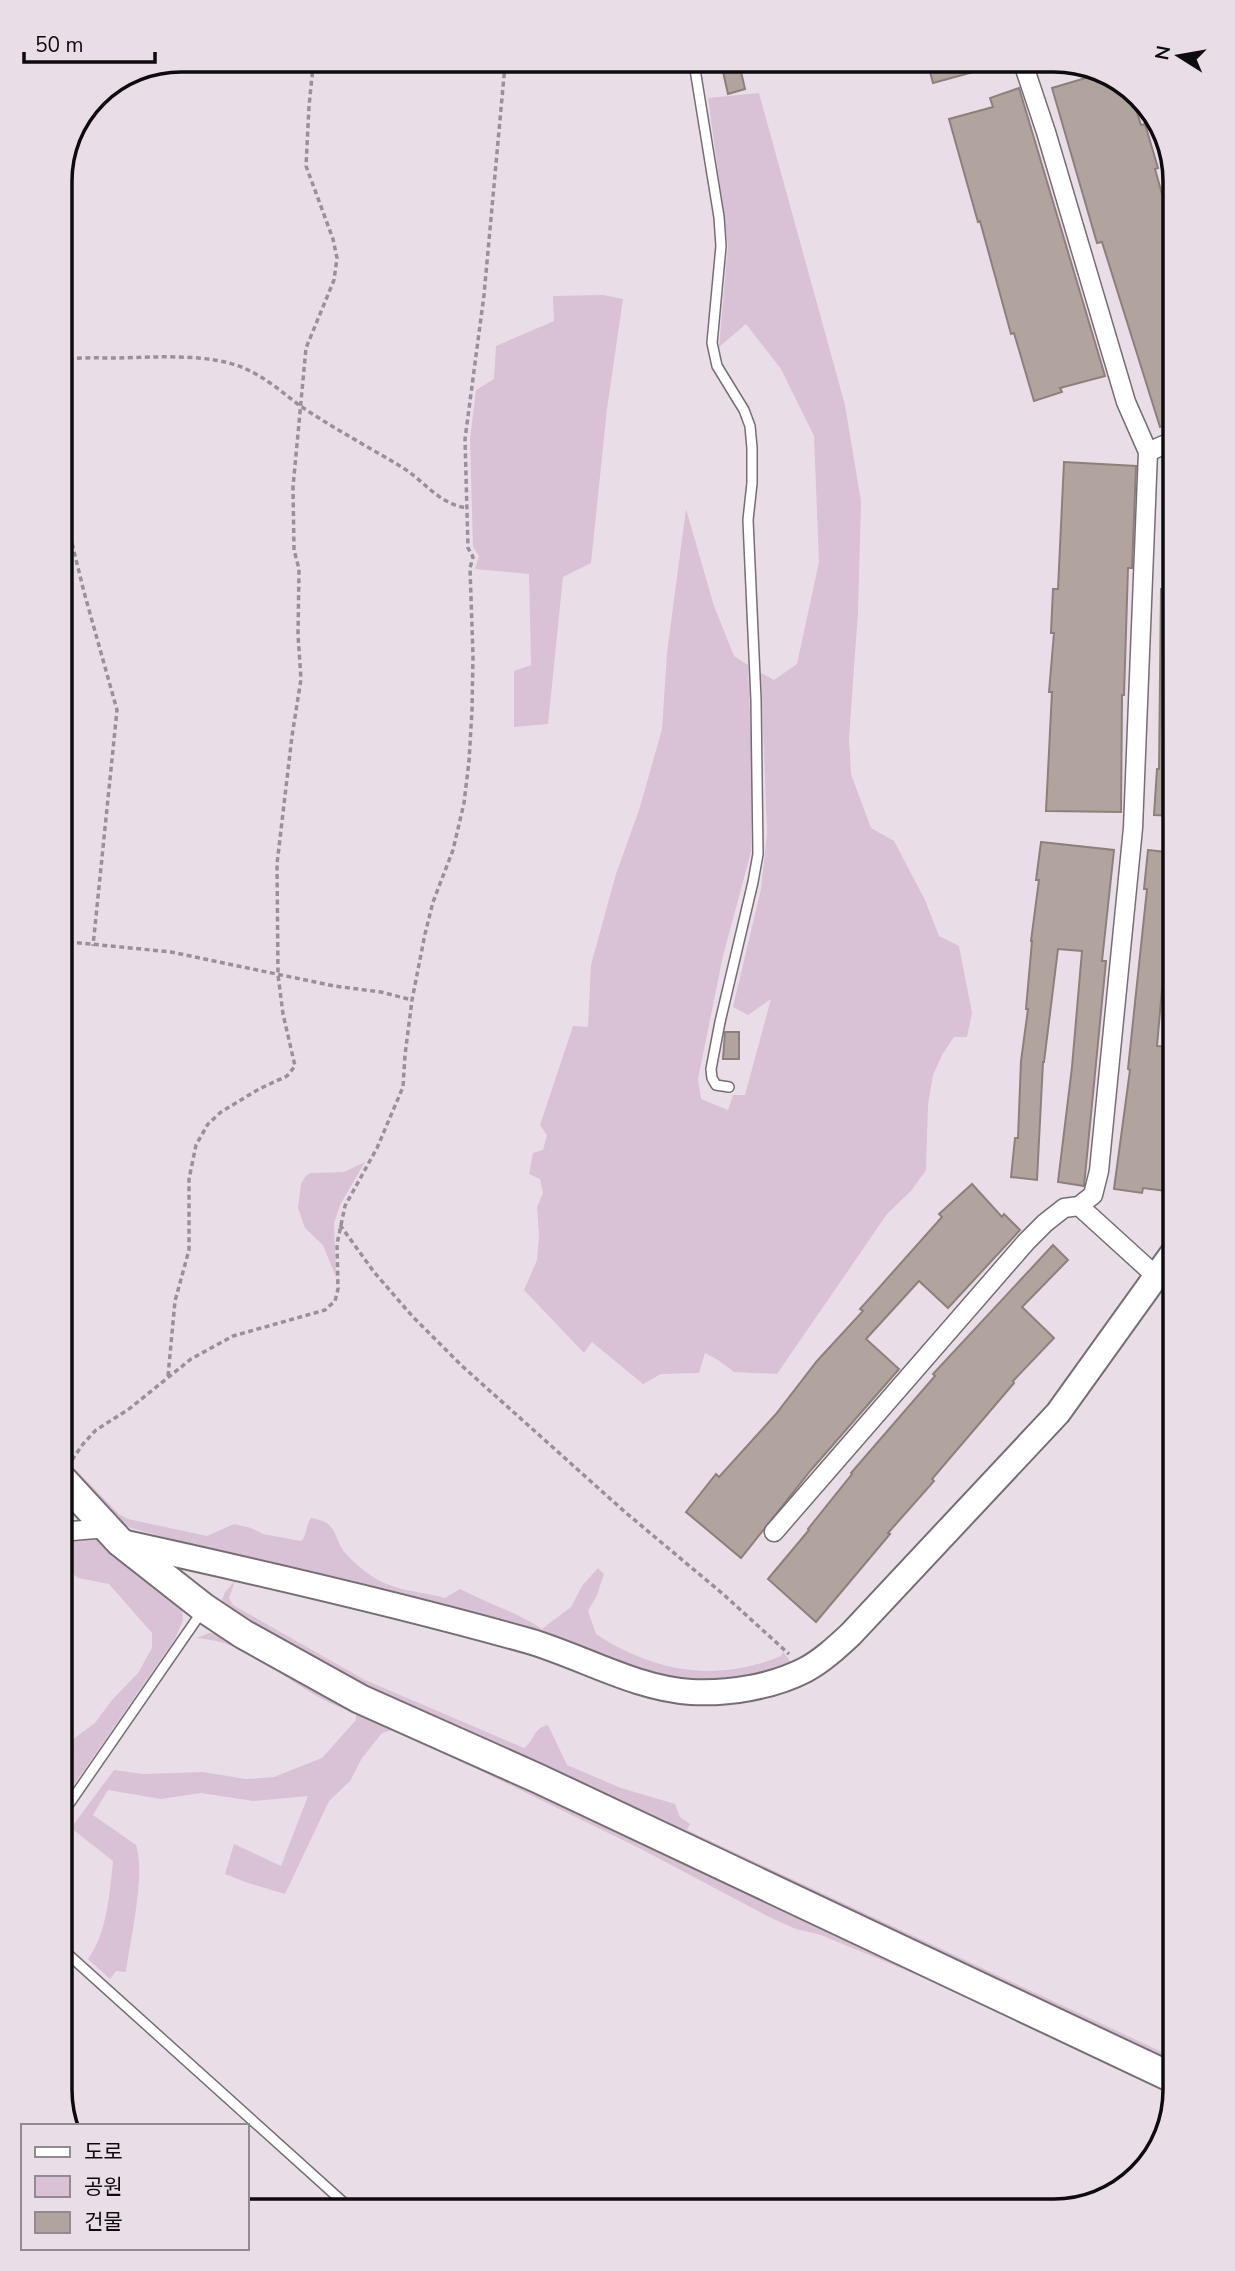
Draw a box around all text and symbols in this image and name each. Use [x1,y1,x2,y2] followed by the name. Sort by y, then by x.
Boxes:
[24,21,156,65] scale bar
[1144,21,1214,91] north arrow
[35,31,84,59] text: 50 m
[1149,43,1177,62] text: N
[21,2124,248,2250] legend
[84,2138,123,2166] text: 도로
[84,2173,123,2201] text: 공원
[84,2208,123,2236] text: 건물

